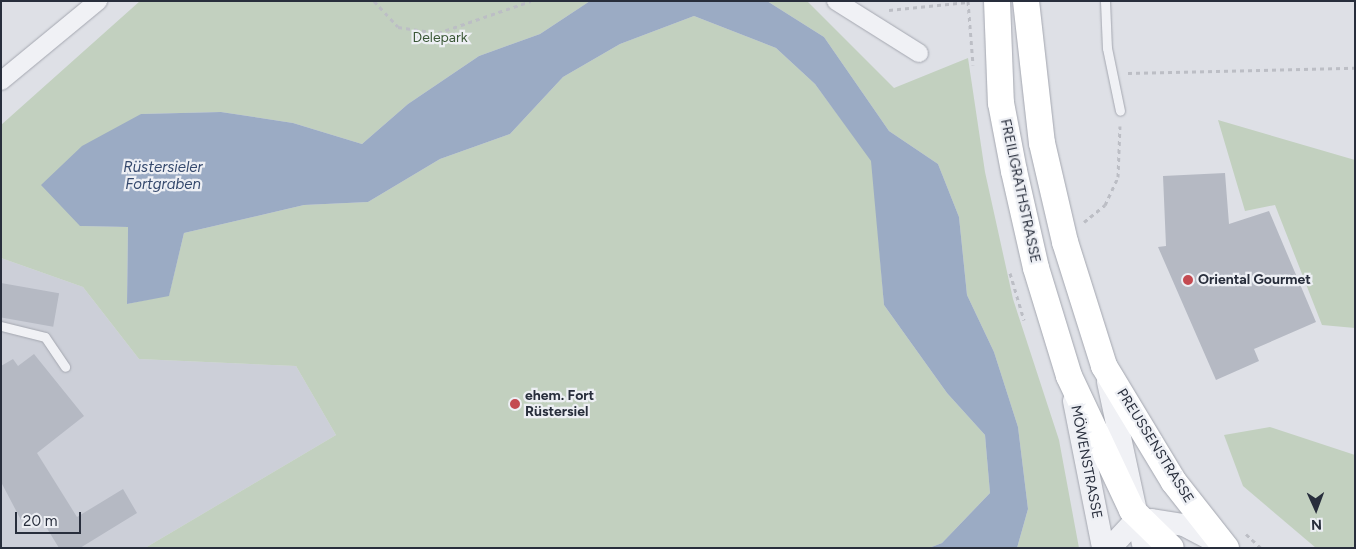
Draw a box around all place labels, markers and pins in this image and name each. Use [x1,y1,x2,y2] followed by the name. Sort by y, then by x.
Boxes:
[1198,272,1311,288] place label: Oriental Gourmet
[1182,274,1194,286] marker: Oriental Gourmet
[525,388,594,421] place label: ehem. Fort Rüstersiel
[509,398,521,410] marker: ehem. Fort Rüstersiel

